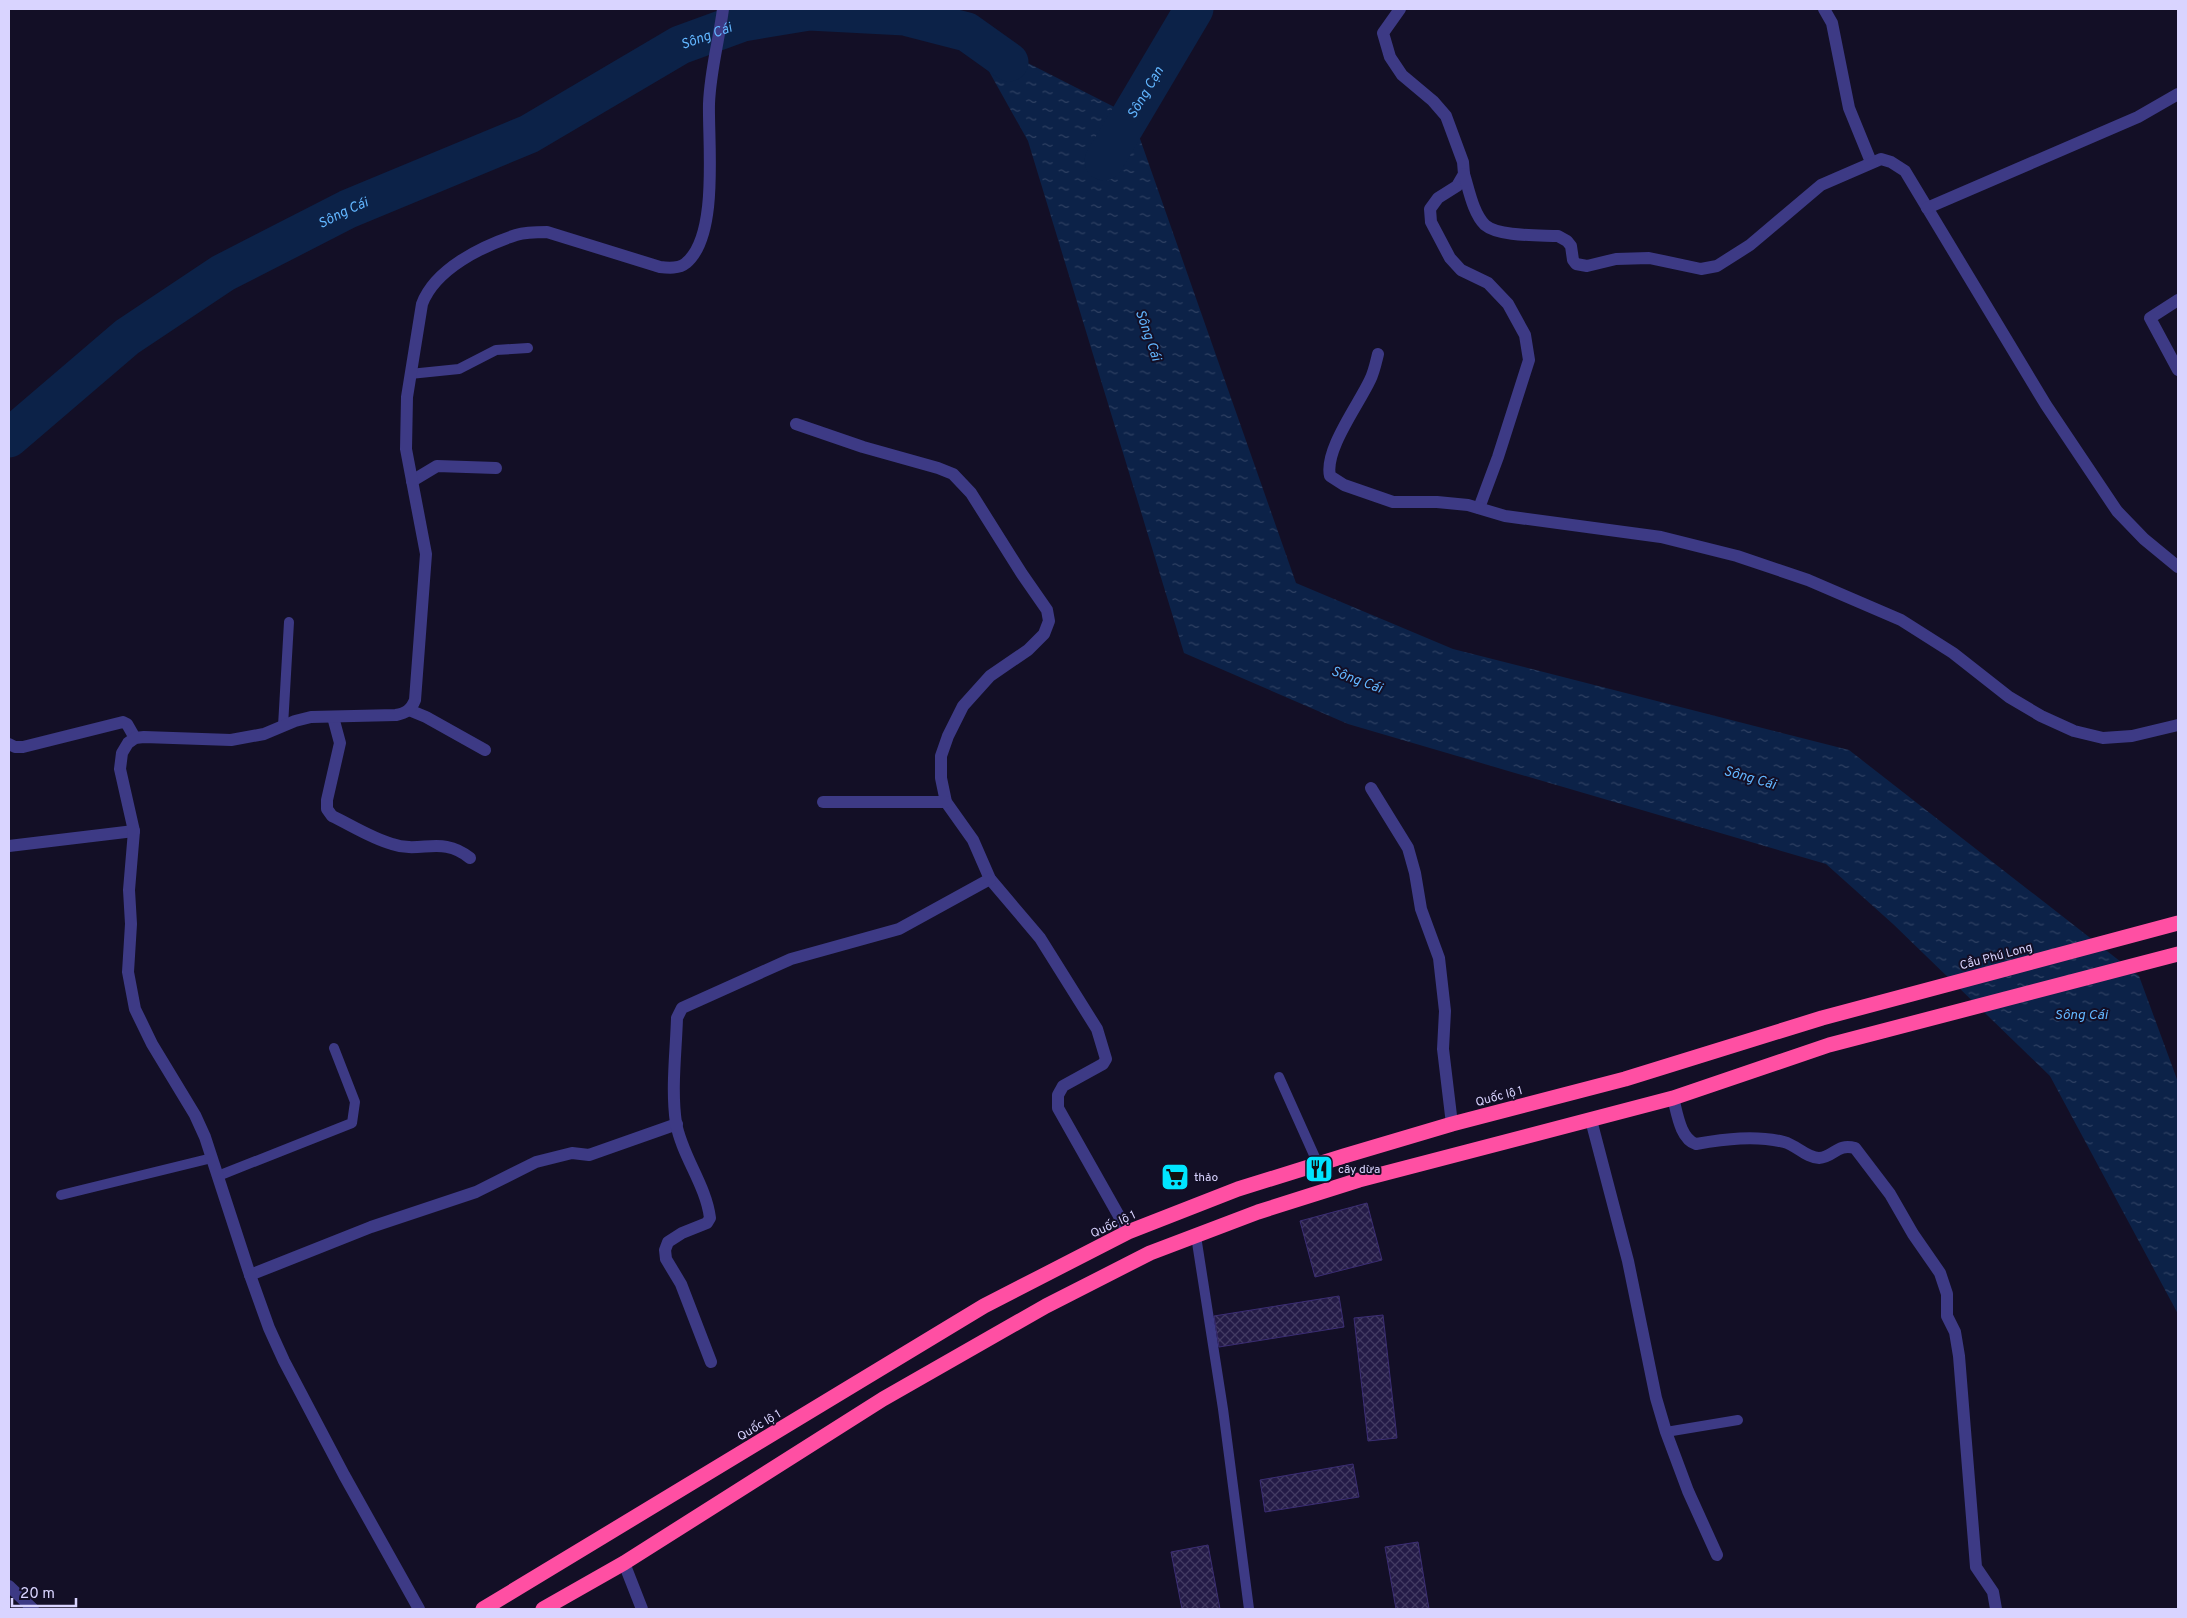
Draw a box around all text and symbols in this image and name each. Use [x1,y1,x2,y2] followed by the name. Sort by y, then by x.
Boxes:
[679,19,736,54] water label: Sông Cái
[1124,64,1168,122] water label: Sông Cạn
[316,194,372,233] water label: Sông Cái
[1131,308,1165,365] water label: Sông Cái
[1329,663,1386,698] water label: Sông Cái
[1722,763,1779,794] water label: Sông Cái
[1958,940,2034,974] street label: Cầu Phú Long
[2054,1007,2109,1024] water label: Sông Cái
[1474,1083,1525,1111] street label: Quốc lộ 1
[1304,1154,1334,1184] restaurant icon: cây dừa
[1160,1162,1190,1192] supermarket icon: thảo
[1338,1162,1380,1178] place label: cây dừa
[1194,1170,1219,1186] place label: thảo
[1088,1207,1139,1242] street label: Quốc lộ 1
[735,1407,784,1445] street label: Quốc lộ 1
[12,1576,76,1608] scale bar
[20,1585,55,1604] text: 20 m

